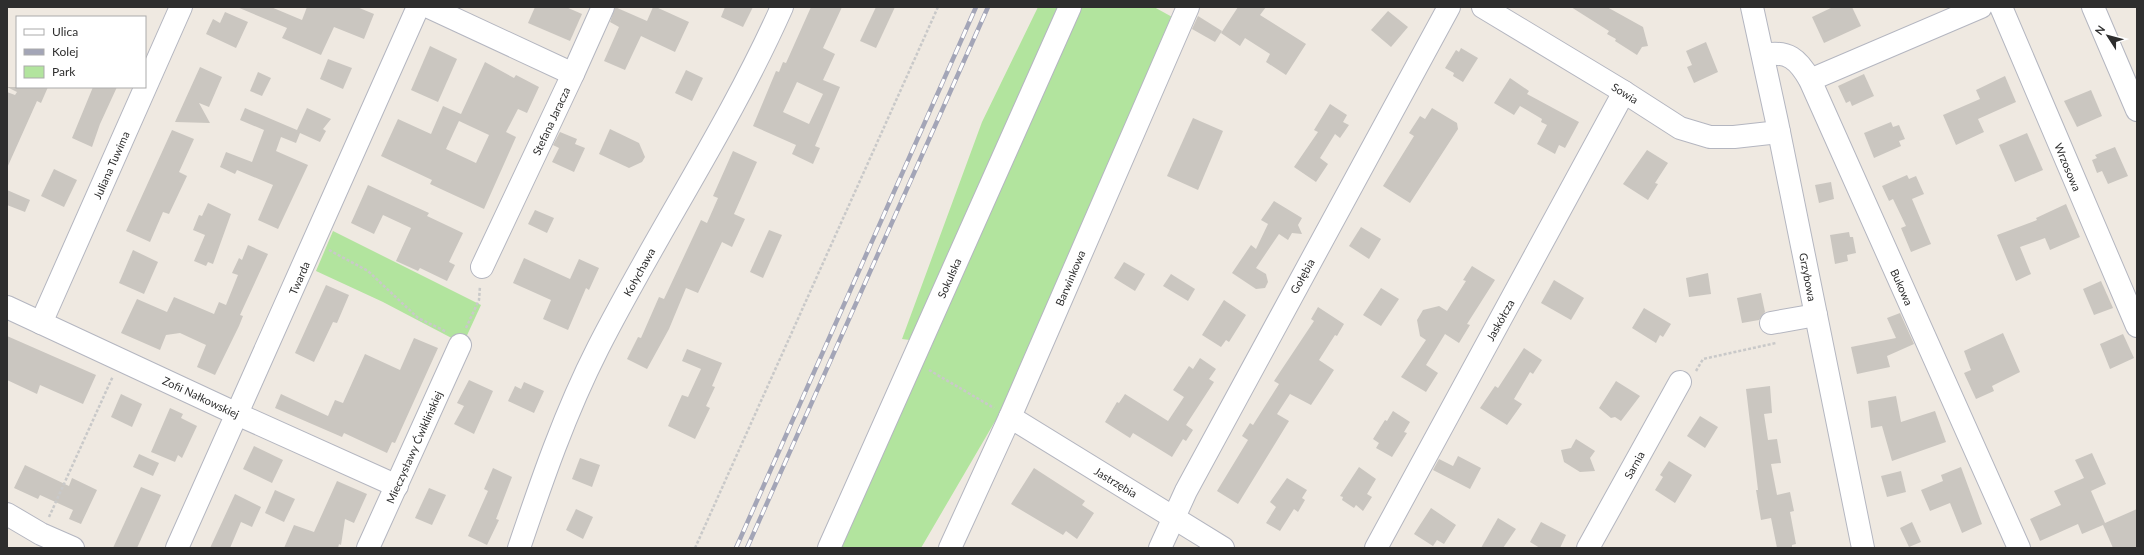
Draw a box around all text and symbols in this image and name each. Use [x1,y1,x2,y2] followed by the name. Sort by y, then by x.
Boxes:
[16,16,146,88] legend
[2088,16,2128,56] north arrow
[2092,23,2107,37] text: N
[52,24,78,39] text: Ulica
[52,44,78,59] text: Kolej
[52,64,76,79] text: Park
[1609,80,1641,106] street label: Sowia
[530,85,572,157] street label: Stefana Jaracza
[90,129,132,201] street label: Juliana Tuwima
[2052,141,2084,193] street label: Wrzosowa
[620,246,658,298] street label: Kołychawa
[1052,248,1088,308] street label: Barwinkowa
[1797,252,1819,302] street label: Grzybowa
[934,256,964,300] street label: Sokulska
[1287,256,1317,296] street label: Gołębia
[286,259,312,297] street label: Twarda
[1888,267,1916,307] street label: Bukowa
[1483,297,1517,343] street label: Jaskółcza
[161,374,242,421] street label: Zofii Nałkowskiej
[383,388,445,505] street label: Mieczysławy Ćwiklińskiej
[1621,449,1647,481] street label: Sarnia
[1092,464,1140,500] street label: Jastrzębia

